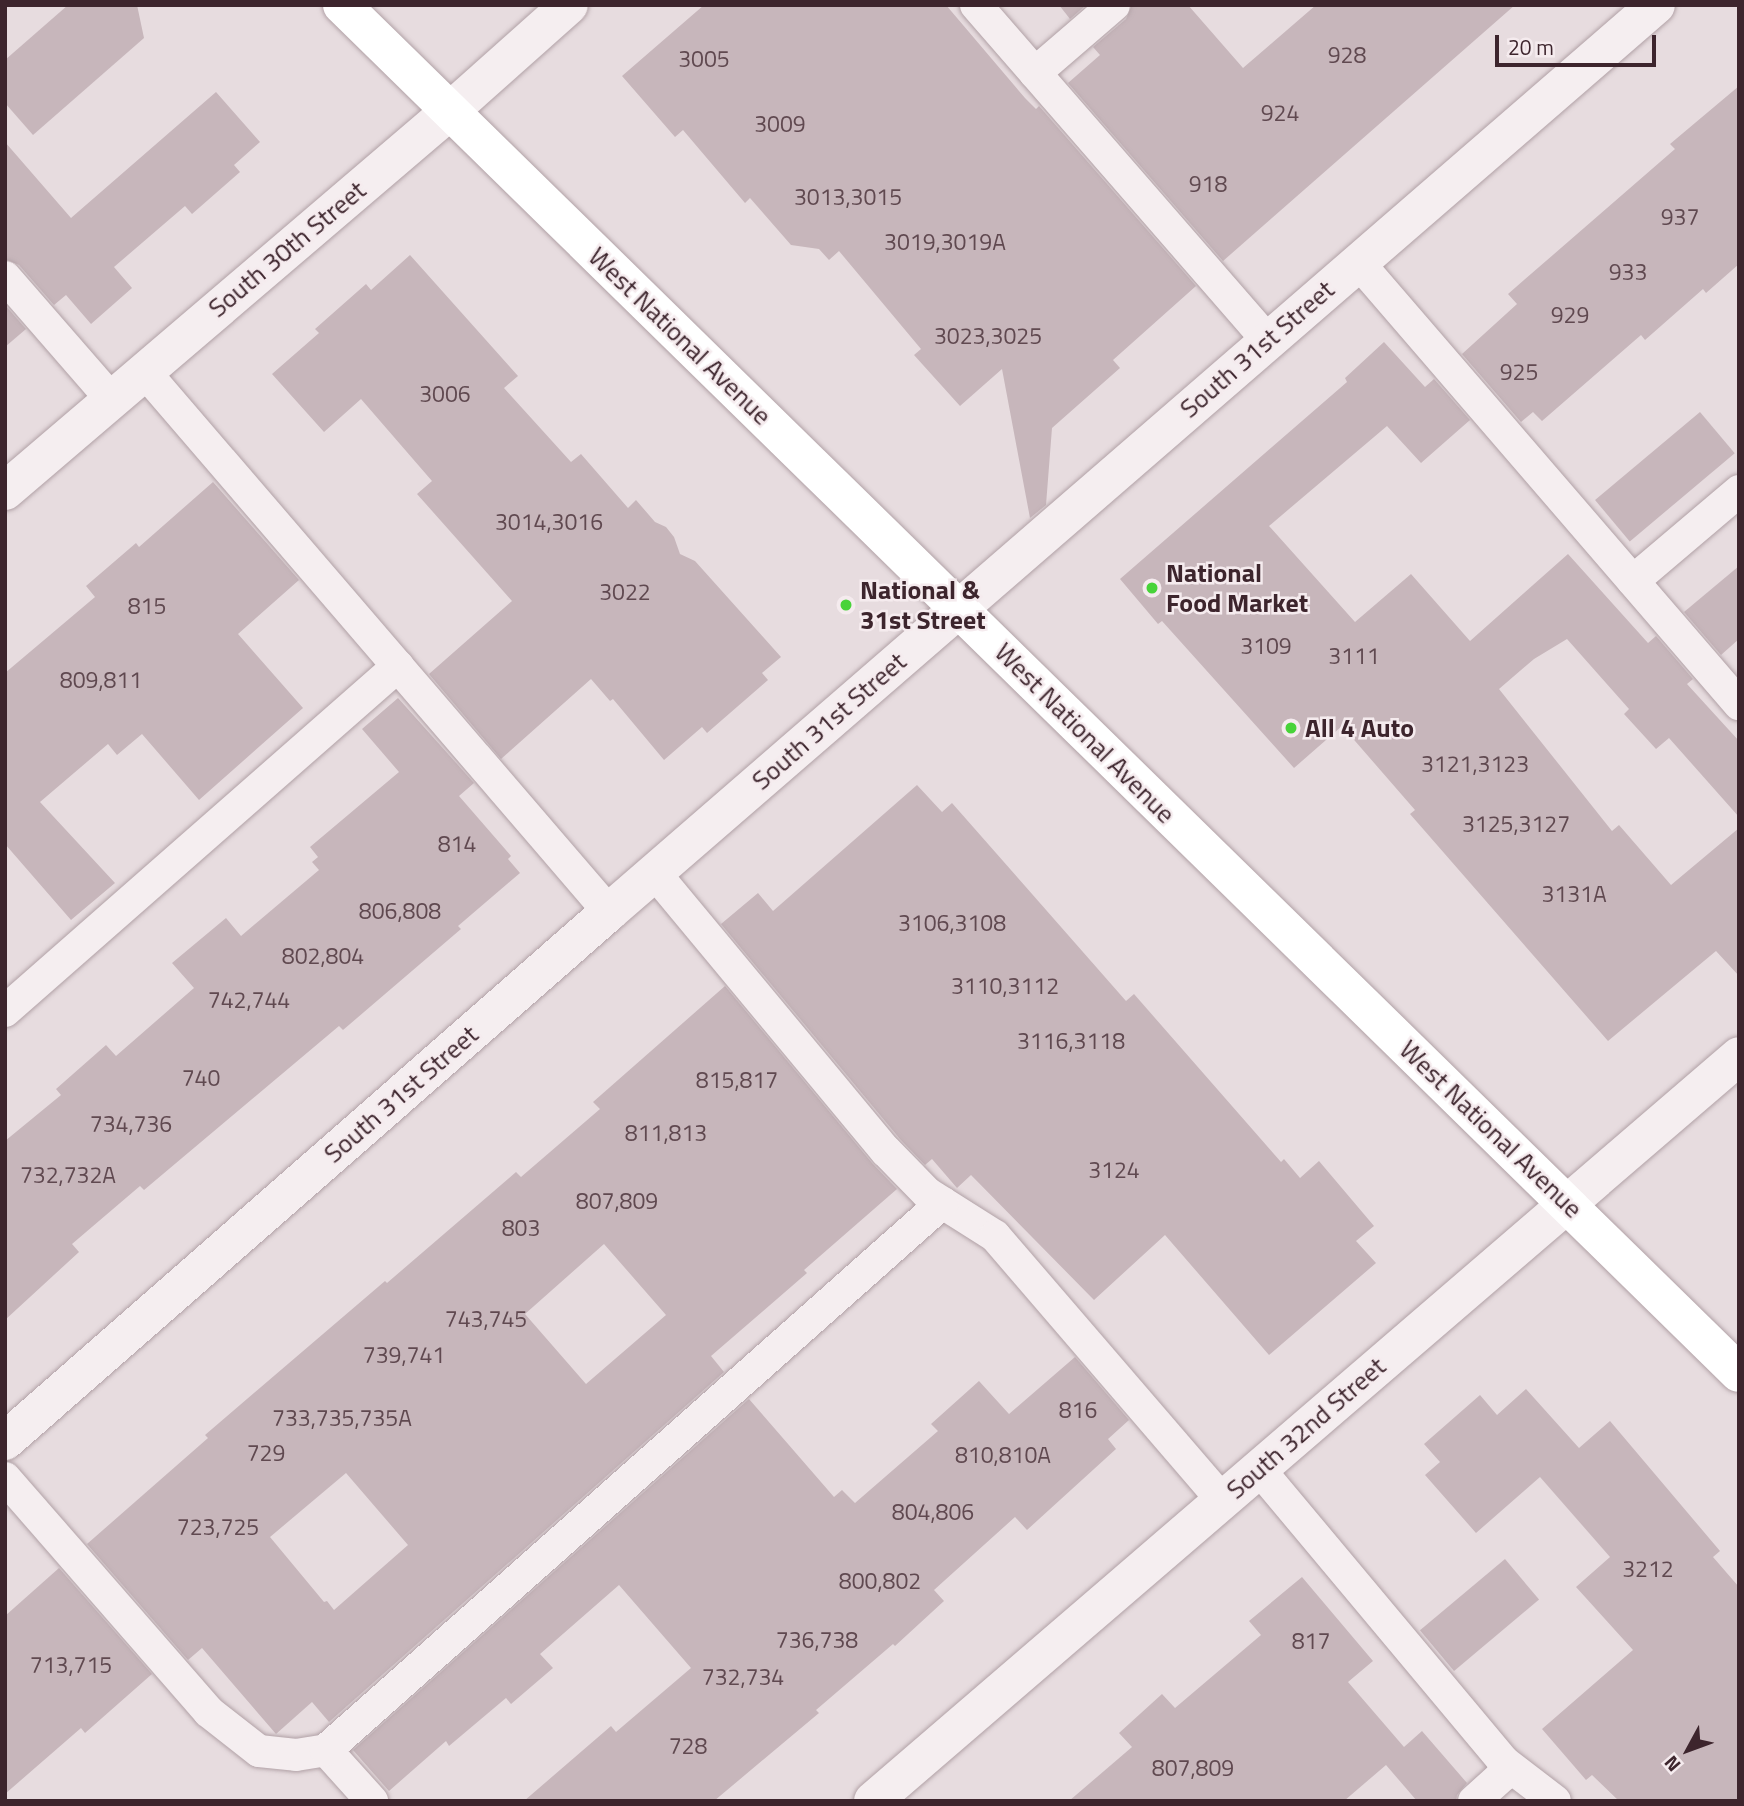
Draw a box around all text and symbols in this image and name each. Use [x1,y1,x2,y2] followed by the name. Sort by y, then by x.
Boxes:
[1499,21,1660,65] scale bar
[1508,31,1554,63] text: 20 m
[1328,41,1366,69] house number: 928
[678,45,730,73] house number: 3005
[1261,99,1299,127] house number: 924
[754,110,806,138] house number: 3009
[1189,170,1227,198] house number: 918
[202,174,372,324] street label: South 30th Street
[794,183,902,211] house number: 3013,3015
[1661,203,1699,231] house number: 937
[884,228,1006,256] house number: 3019,3019A
[582,241,778,431] street label: West National Avenue
[1609,258,1647,286] house number: 933
[1174,274,1340,424] street label: South 31st Street
[1551,301,1589,329] house number: 929
[934,322,1042,350] house number: 3023,3025
[1500,358,1538,386] house number: 925
[419,380,471,408] house number: 3006
[495,508,603,536] house number: 3014,3016
[1166,557,1308,618] place label: National Food Market
[860,574,986,636] place label: National & 31st Street
[599,578,651,606] house number: 3022
[1144,580,1160,596] marker: National Food Market
[128,592,166,620] house number: 815
[838,597,854,613] marker: National & 31st Street
[1240,632,1292,660] house number: 3109
[988,636,1182,830] street label: West National Avenue
[1328,642,1380,670] house number: 3111
[746,646,912,796] street label: South 31st Street
[60,666,142,694] house number: 809,811
[1305,712,1414,744] place label: All 4 Auto
[1283,720,1299,736] marker: All 4 Auto
[1421,750,1529,778] house number: 3121,3123
[1462,810,1570,838] house number: 3125,3127
[438,830,476,858] house number: 814
[1541,880,1607,908] house number: 3131A
[359,897,441,925] house number: 806,808
[898,909,1006,937] house number: 3106,3108
[282,942,364,970] house number: 802,804
[951,972,1059,1000] house number: 3110,3112
[208,986,290,1014] house number: 742,744
[318,1019,484,1169] street label: South 31st Street
[1017,1027,1125,1055] house number: 3116,3118
[1393,1034,1589,1224] street label: West National Avenue
[182,1064,220,1092] house number: 740
[696,1066,778,1094] house number: 815,817
[90,1110,172,1138] house number: 734,736
[625,1119,707,1147] house number: 811,813
[1088,1156,1140,1184] house number: 3124
[20,1161,116,1189] house number: 732,732A
[576,1187,658,1215] house number: 807,809
[502,1214,540,1242] house number: 803
[445,1305,527,1333] house number: 743,745
[363,1341,445,1369] house number: 739,741
[1220,1351,1392,1505] street label: South 32nd Street
[1059,1396,1097,1424] house number: 816
[272,1404,412,1432] house number: 733,735,735A
[247,1439,285,1467] house number: 729
[955,1441,1051,1469] house number: 810,810A
[892,1498,974,1526] house number: 804,806
[177,1513,259,1541] house number: 723,725
[1622,1555,1674,1583] house number: 3212
[839,1567,921,1595] house number: 800,802
[776,1626,858,1654] house number: 736,738
[1292,1627,1330,1655] house number: 817
[30,1651,112,1679] house number: 713,715
[702,1663,784,1691] house number: 732,734
[1653,1715,1723,1785] north arrow
[669,1732,707,1760] house number: 728
[1657,1750,1687,1779] text: N
[1152,1754,1234,1782] house number: 807,809

